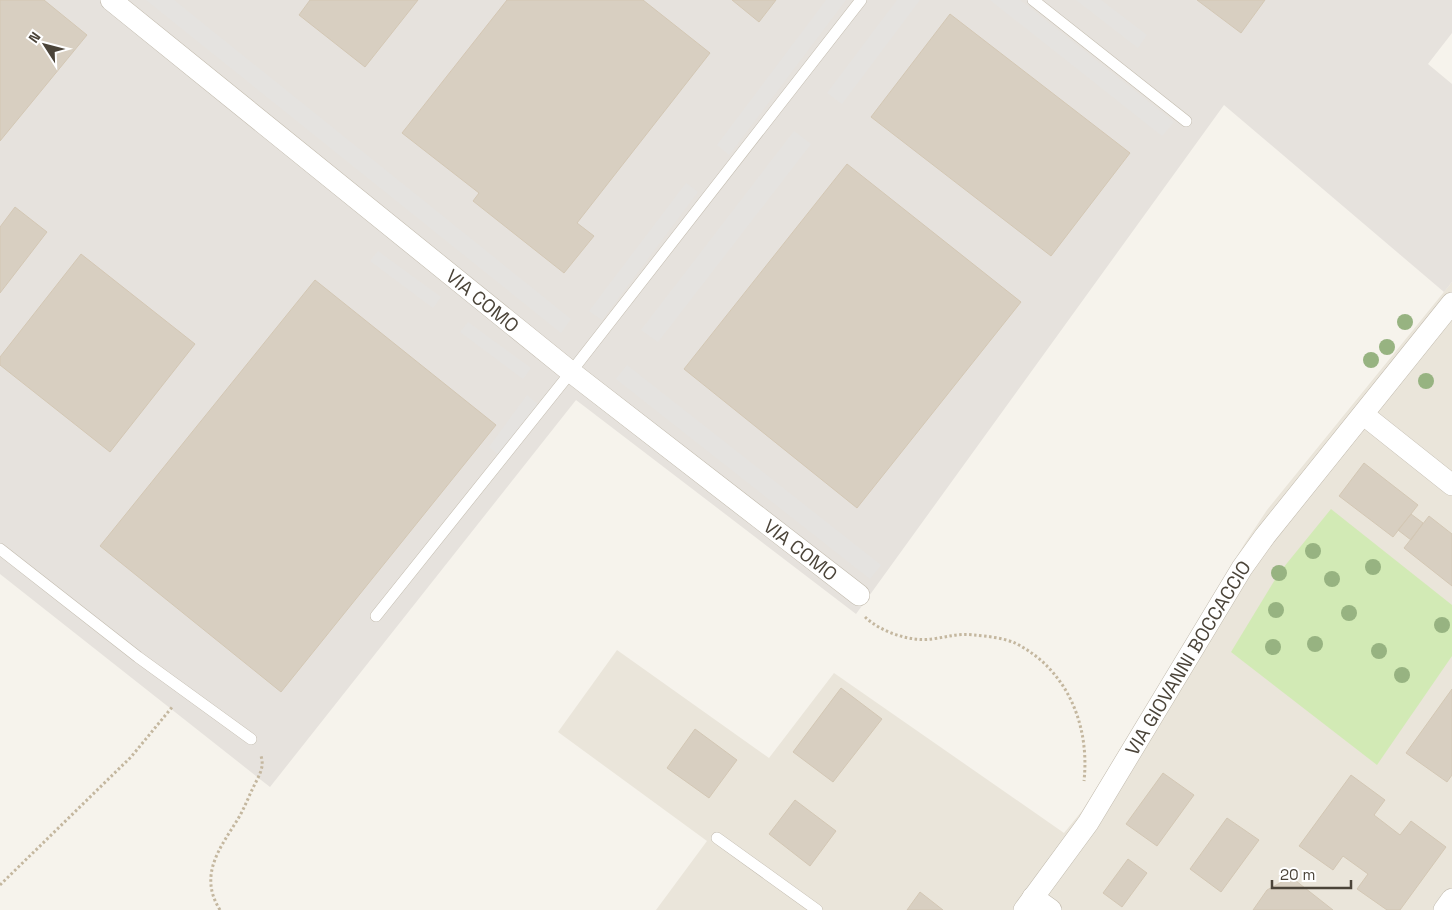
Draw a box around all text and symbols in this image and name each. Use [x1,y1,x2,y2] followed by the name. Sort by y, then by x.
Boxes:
[20,20,70,70] north arrow
[24,28,45,46] text: N
[441,263,524,338] street label: VIA COMO
[759,513,843,586] street label: VIA COMO
[1119,555,1256,760] street label: VIA GIOVANNI BOCCACCIO
[1272,858,1351,890] scale bar
[1280,865,1315,884] text: 20 m

